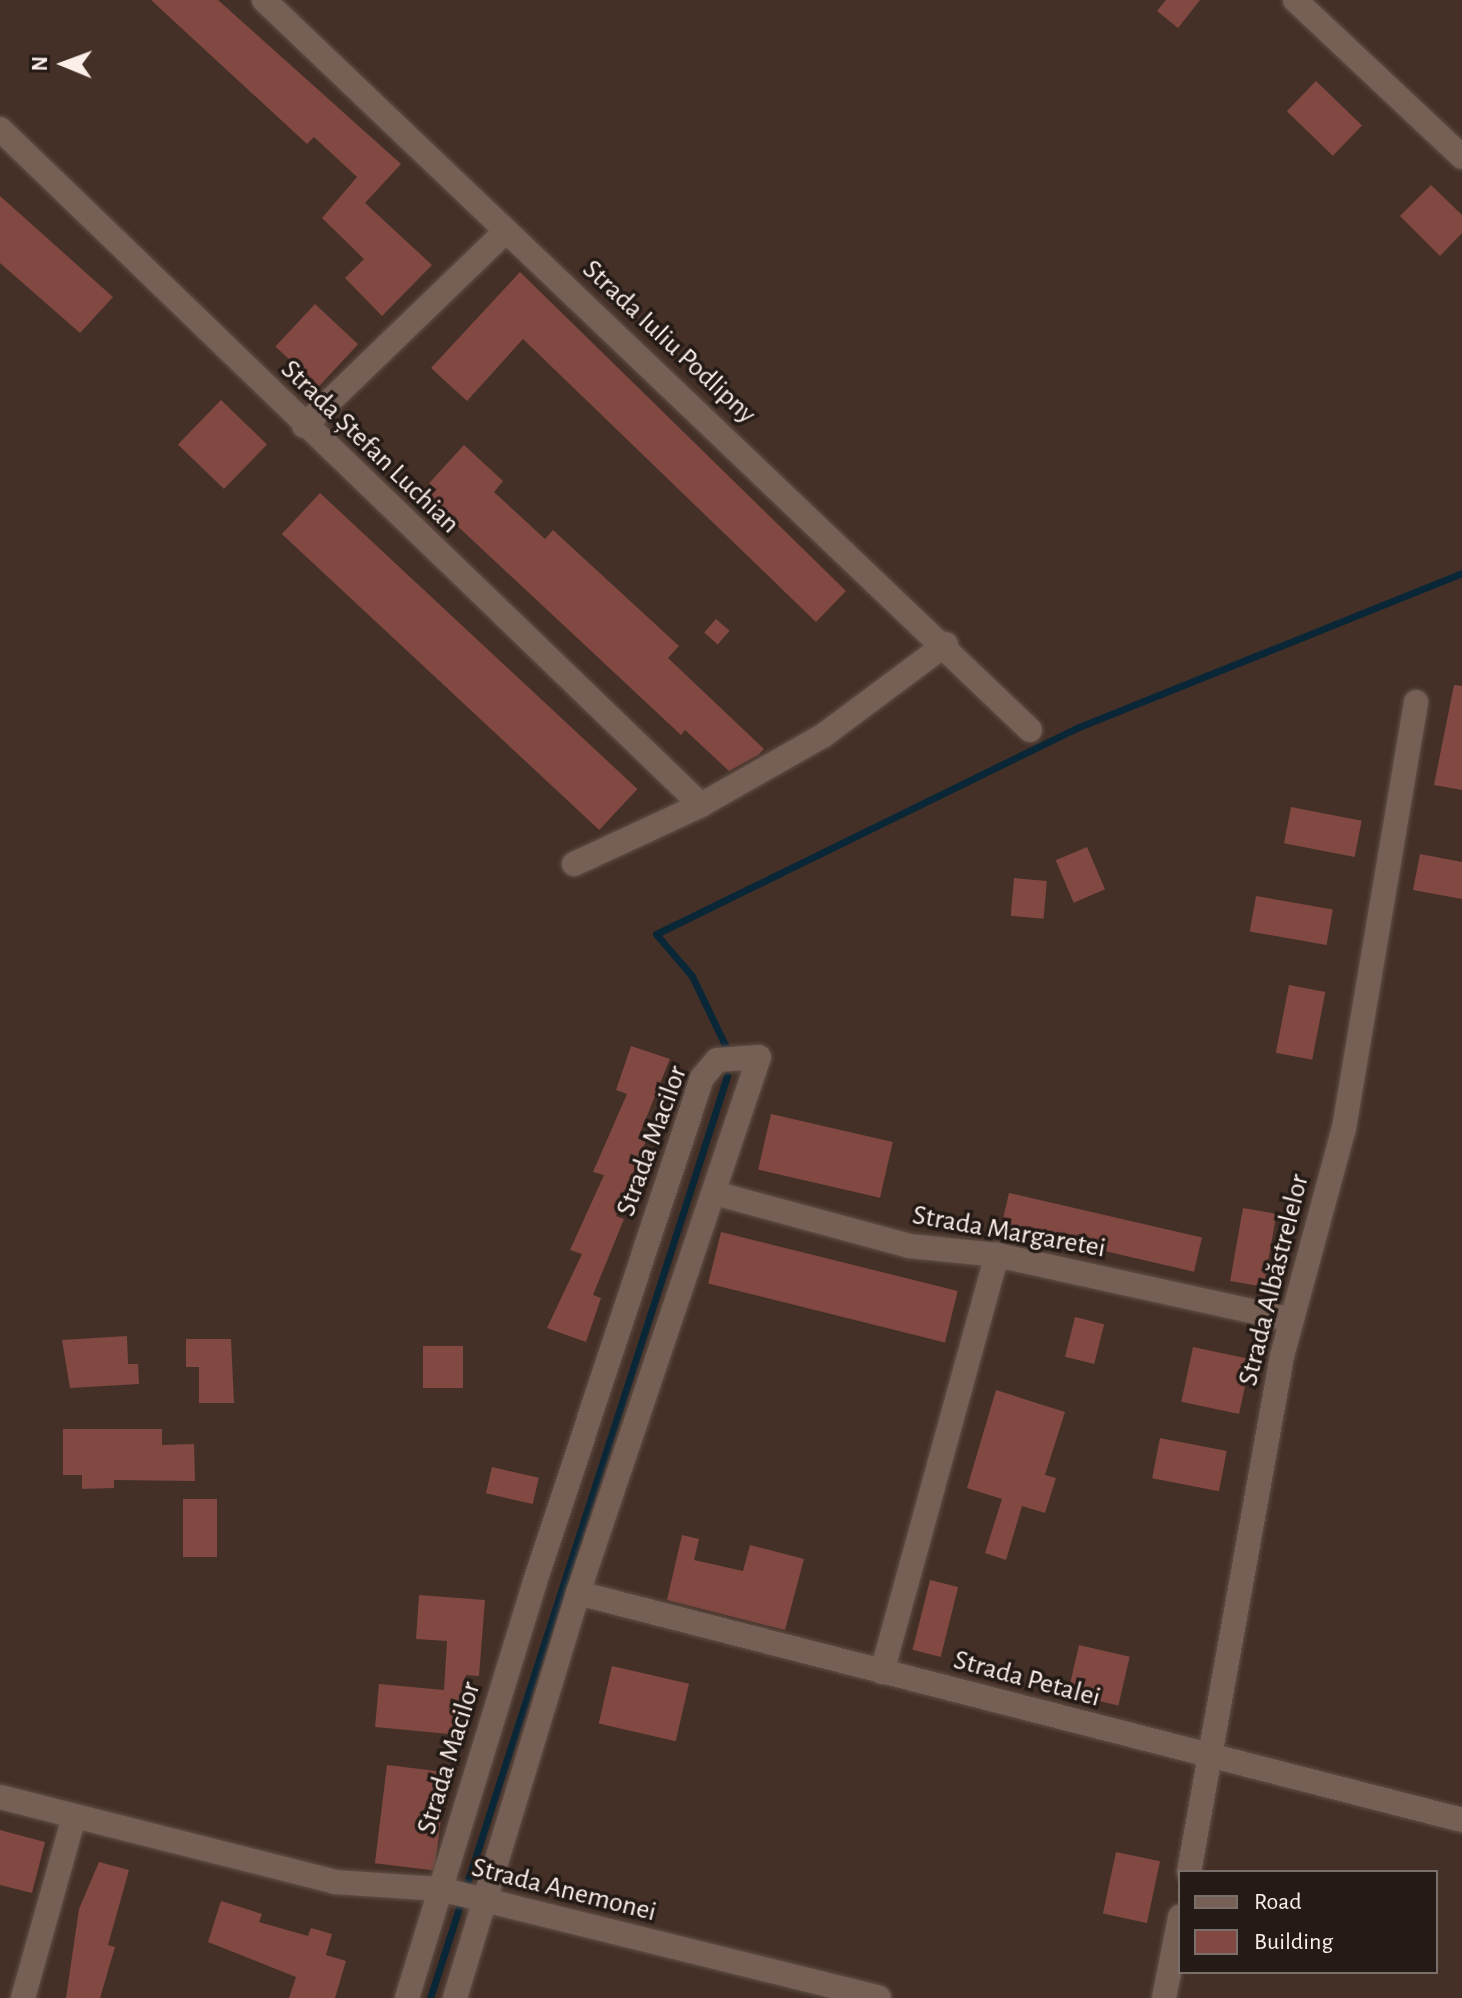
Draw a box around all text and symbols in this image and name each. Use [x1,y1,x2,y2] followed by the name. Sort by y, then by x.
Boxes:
[24,24,104,104] north arrow
[29,56,51,71] text: N
[575,253,763,431] street label: Strada Iuliu Podlipny
[274,353,466,541] street label: Strada Ștefan Luchian
[609,1061,695,1221] street label: Strada Macilor
[1231,1171,1317,1389] street label: Strada Albăstrelelor
[910,1198,1108,1266] street label: Strada Margaretei
[950,1643,1104,1715] street label: Strada Petalei
[410,1678,488,1838] street label: Strada Macilor
[468,1851,660,1929] street label: Strada Anemonei
[1178,1870,1438,1974] legend
[1254,1890,1302,1914] text: Road
[1254,1930,1333,1954] text: Building

